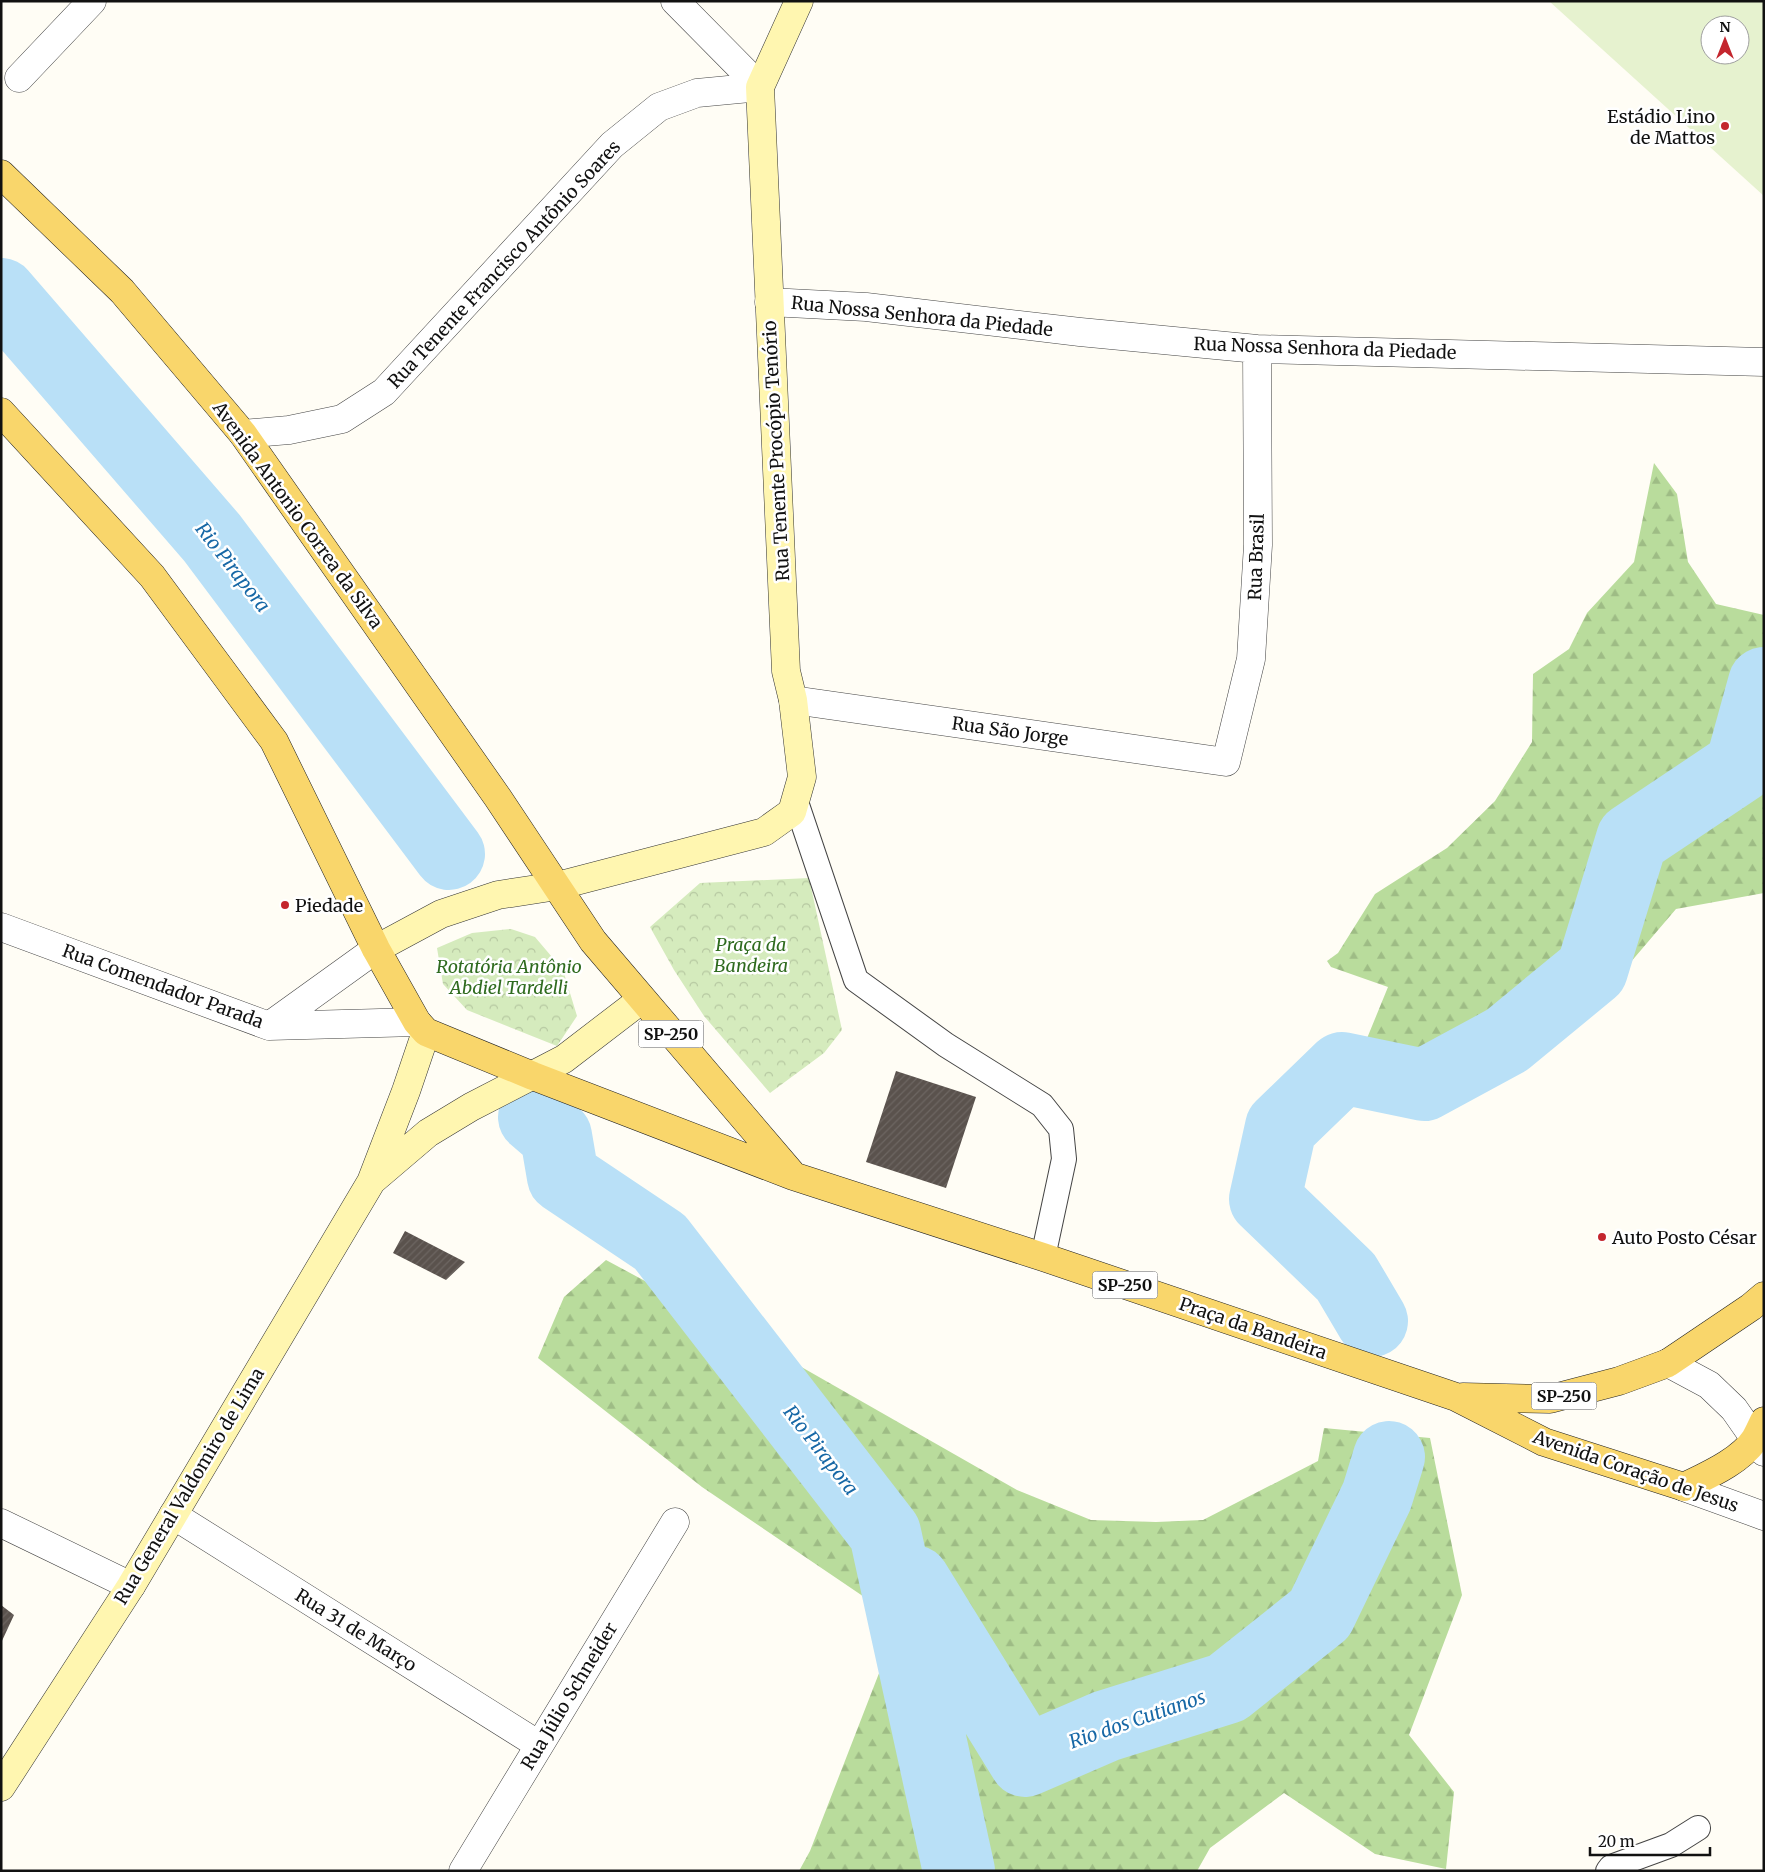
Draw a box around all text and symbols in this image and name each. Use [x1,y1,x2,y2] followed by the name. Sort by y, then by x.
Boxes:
[1700,15,1750,65] north arrow
[1719,18,1731,36] text: N
[1607,105,1715,149] place label: Estádio Lino de Mattos
[1719,120,1731,132] marker: Estádio Lino de Mattos
[383,135,625,393] street label: Rua Tenente Francisco Antônio Soares
[790,291,1054,341] street label: Rua Nossa Senhora da Piedade
[758,320,794,582] street label: Rua Tenente Procópio Tenório
[1193,332,1457,364] street label: Rua Nossa Senhora da Piedade
[207,396,388,633] street label: Avenida Antonio Correa da Silva
[1243,513,1269,601] street label: Rua Brasil
[191,517,276,617] water label: Rio Pirapora
[950,711,1070,751] street label: Rua São Jorge
[295,894,363,917] place label: Piedade
[279,899,291,911] marker: Piedade
[714,933,788,977] park label: Praça da Bandeira
[59,939,267,1033] street label: Rua Comendador Parada
[436,955,582,999] park label: Rotatória Antônio Abdiel Tardelli
[638,1021,704,1048] road number: SP-250
[1611,1226,1757,1249] place label: Auto Posto César
[1596,1231,1608,1243] marker: Auto Posto César
[1092,1272,1158,1298] road number: SP-250
[1176,1292,1330,1364] street label: Praça da Bandeira
[109,1363,269,1609] street label: Rua General Valdomiro de Lima
[1532,1382,1596,1410] road number: SP-250
[779,1400,864,1500] water label: Rio Pirapora
[1529,1425,1742,1517] street label: Avenida Coração de Jesus
[291,1584,421,1676] street label: Rua 31 de Março
[516,1618,622,1774] street label: Rua Júlio Schneider
[1066,1684,1208,1754] water label: Rio dos Cutianos
[1590,1824,1710,1856] scale bar
[1598,1832,1635,1851] text: 20 m

